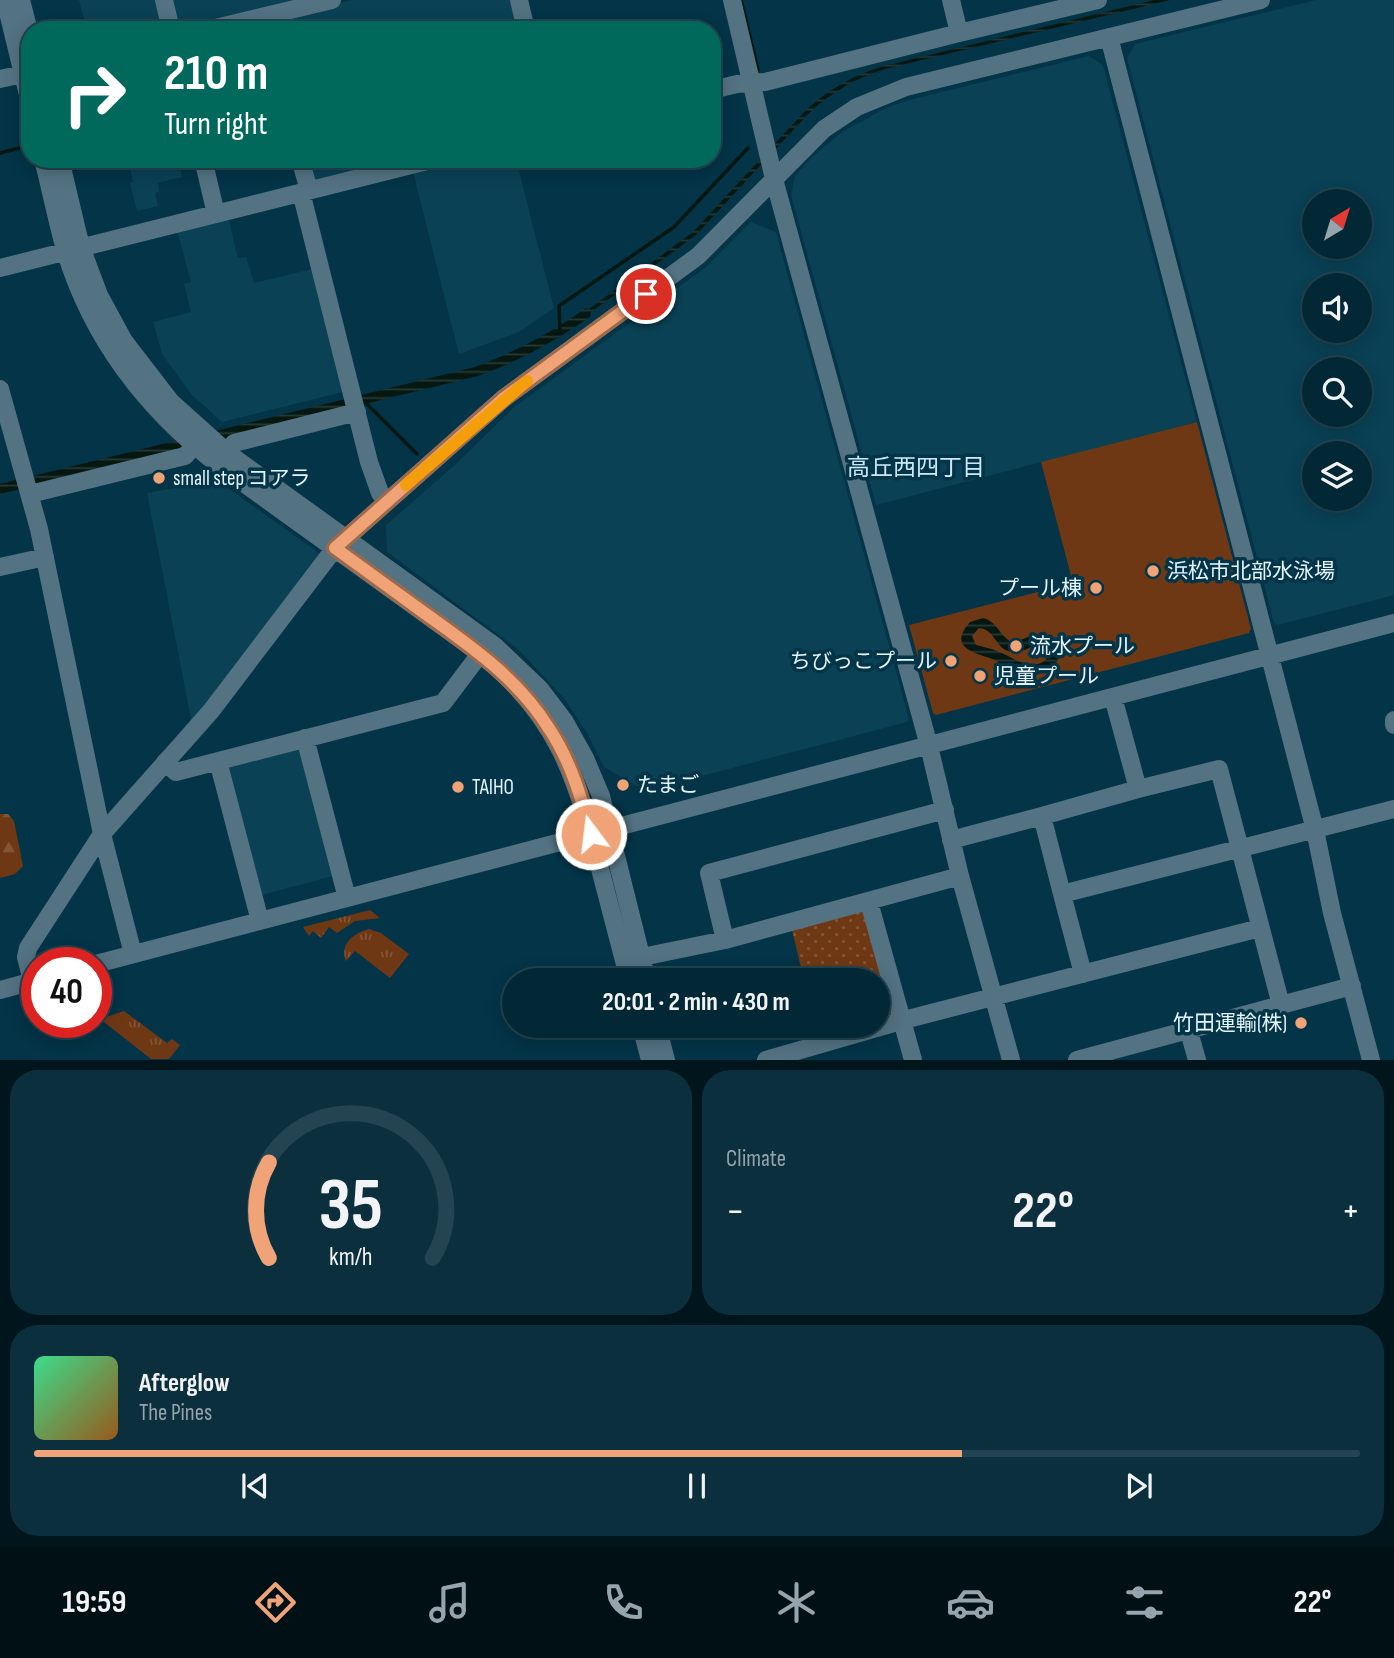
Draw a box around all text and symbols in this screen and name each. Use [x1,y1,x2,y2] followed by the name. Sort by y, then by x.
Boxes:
[164,45,268,104] text: 210 m
[49,49,140,140] icon: right
[164,105,268,144] text: Turn right
[1302,189,1372,259] north arrow
[1302,189,1372,511] map controls
[616,264,676,324] pin
[1302,273,1372,343] button: sound
[627,275,665,313] icon: arrive
[1302,357,1372,427] button: search
[1302,441,1372,511] button: layers
[847,454,985,482] district label: 高丘西四丁目
[173,466,311,491] place label: small step コアラ
[151,470,167,486] marker: small step コアラ
[1167,559,1335,584] place label: 浜松市北部水泳場
[1145,563,1161,579] marker: 浜松市北部水泳場
[998,576,1082,601] place label: プール棟
[1088,580,1104,596] marker: プール棟
[1030,634,1135,659] place label: 流水プール
[1008,638,1024,654] marker: 流水プール
[790,649,937,674] place label: ちびっこプール
[943,653,959,669] marker: ちびっこプール
[994,664,1099,689] place label: 児童プール
[972,668,988,684] marker: 児童プール
[637,773,699,798] place label: たまご
[472,775,514,800] place label: TAIHO
[615,777,631,793] marker: たまご
[450,779,466,795] marker: TAIHO
[554,797,628,871] position arrow
[21,947,112,1038] speed limit sign: 40
[602,987,790,1018] text: 20:01 · 2 min · 430 m
[1173,1011,1287,1036] place label: 竹田運輸(株)
[1293,1015,1309,1031] marker: 竹田運輸(株)
[726,1145,786,1173] text: Climate
[319,1163,383,1251] text: 35
[1012,1180,1074,1243] text: 22°
[726,1189,745,1234] text: −
[1341,1189,1360,1234] text: +
[329,1242,373,1273] text: km/h
[139,1368,230,1399] text: Afterglow
[139,1399,212,1427] text: The Pines
[236,1467,274,1505] icon: previous
[678,1467,716,1505] icon: pause
[1120,1467,1158,1505] icon: next
[251,1578,300,1627] icon: directions
[425,1578,474,1627] icon: music
[599,1578,648,1627] icon: phone
[772,1578,821,1627] icon: climate
[946,1578,995,1627] icon: car
[1120,1578,1169,1627] icon: filters
[62,1583,126,1622] text: 19:59
[1293,1583,1332,1622] text: 22°

